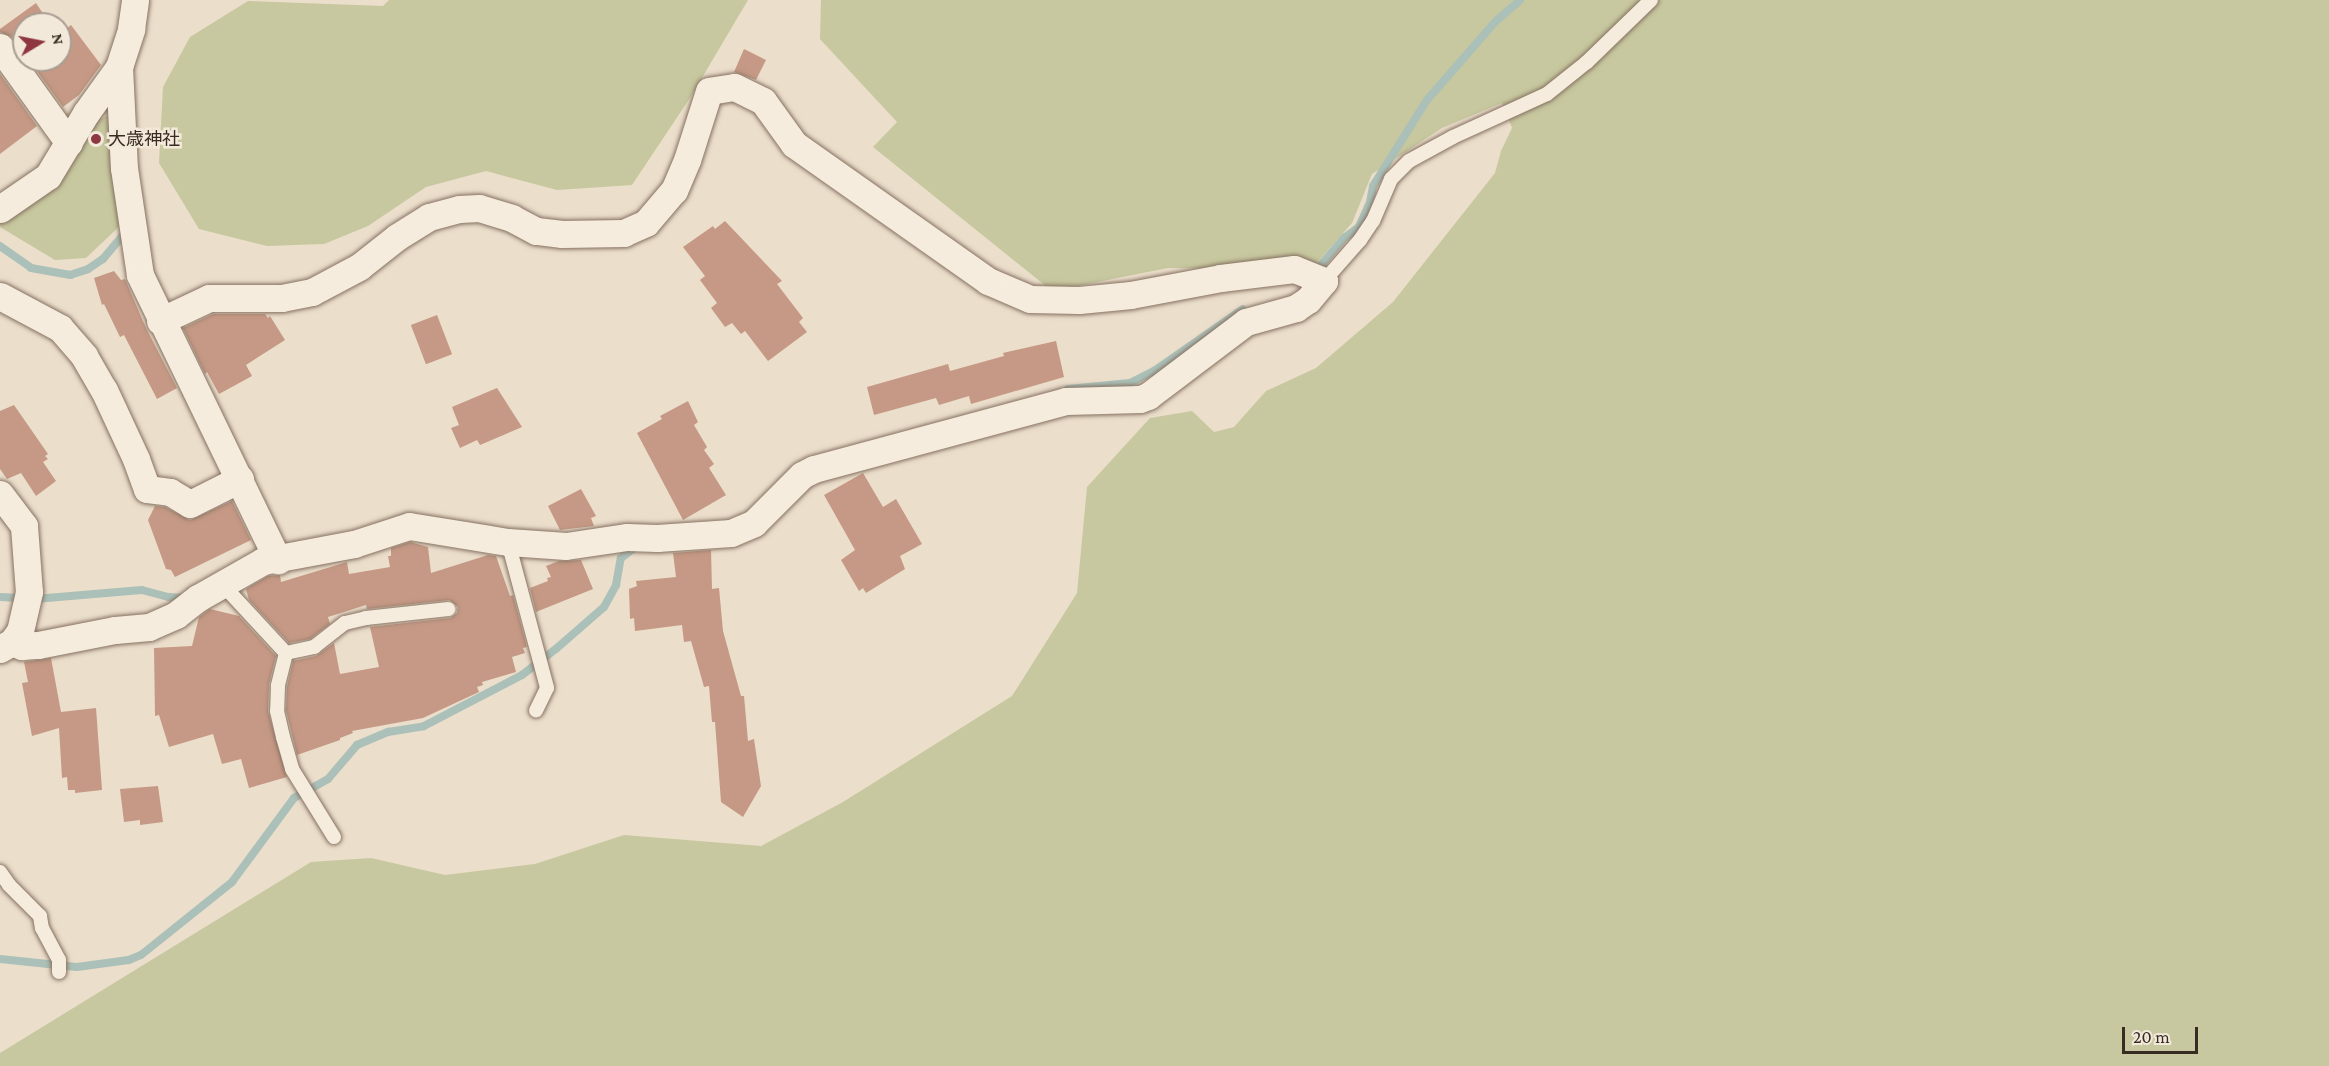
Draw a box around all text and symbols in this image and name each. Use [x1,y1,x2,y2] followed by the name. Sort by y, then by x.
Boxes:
[12,12,72,72] north arrow
[49,32,68,46] text: N
[108,128,180,150] place label: 大歳神社
[89,132,103,146] marker: 大歳神社
[2125,1015,2202,1053] scale bar
[2133,1027,2170,1047] text: 20 m

